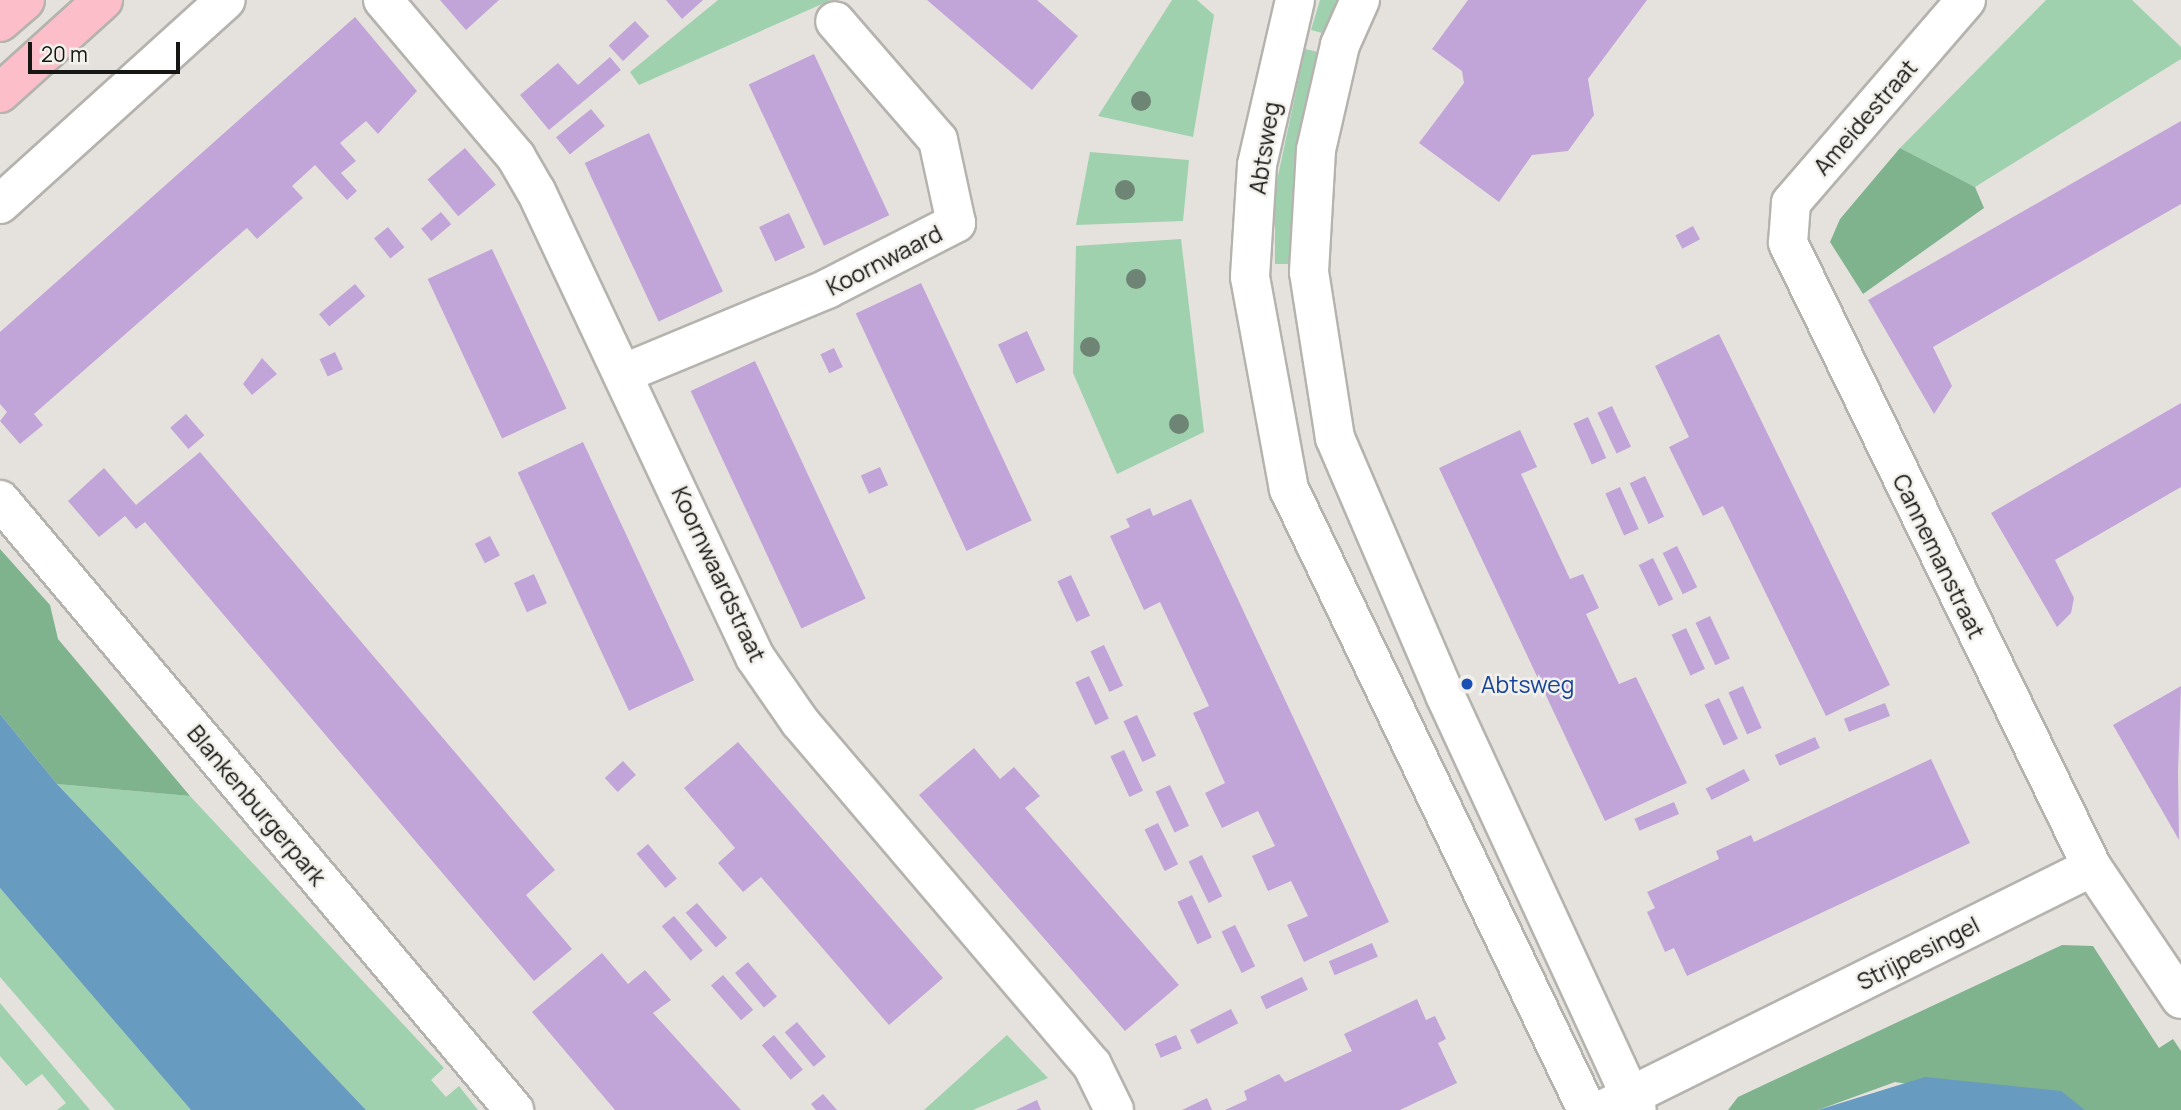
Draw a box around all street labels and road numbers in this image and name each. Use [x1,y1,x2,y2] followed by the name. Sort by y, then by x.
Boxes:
[1807,54,1923,180] street label: Ameidestraat
[1243,100,1285,196] street label: Abtsweg
[822,219,946,301] street label: Koornwaard
[1887,469,1991,643] street label: Cannemanstraat
[666,482,772,666] street label: Koornwaardstraat
[182,719,332,891] street label: Blankenburgerpark
[1852,910,1984,996] street label: Strijpesingel

